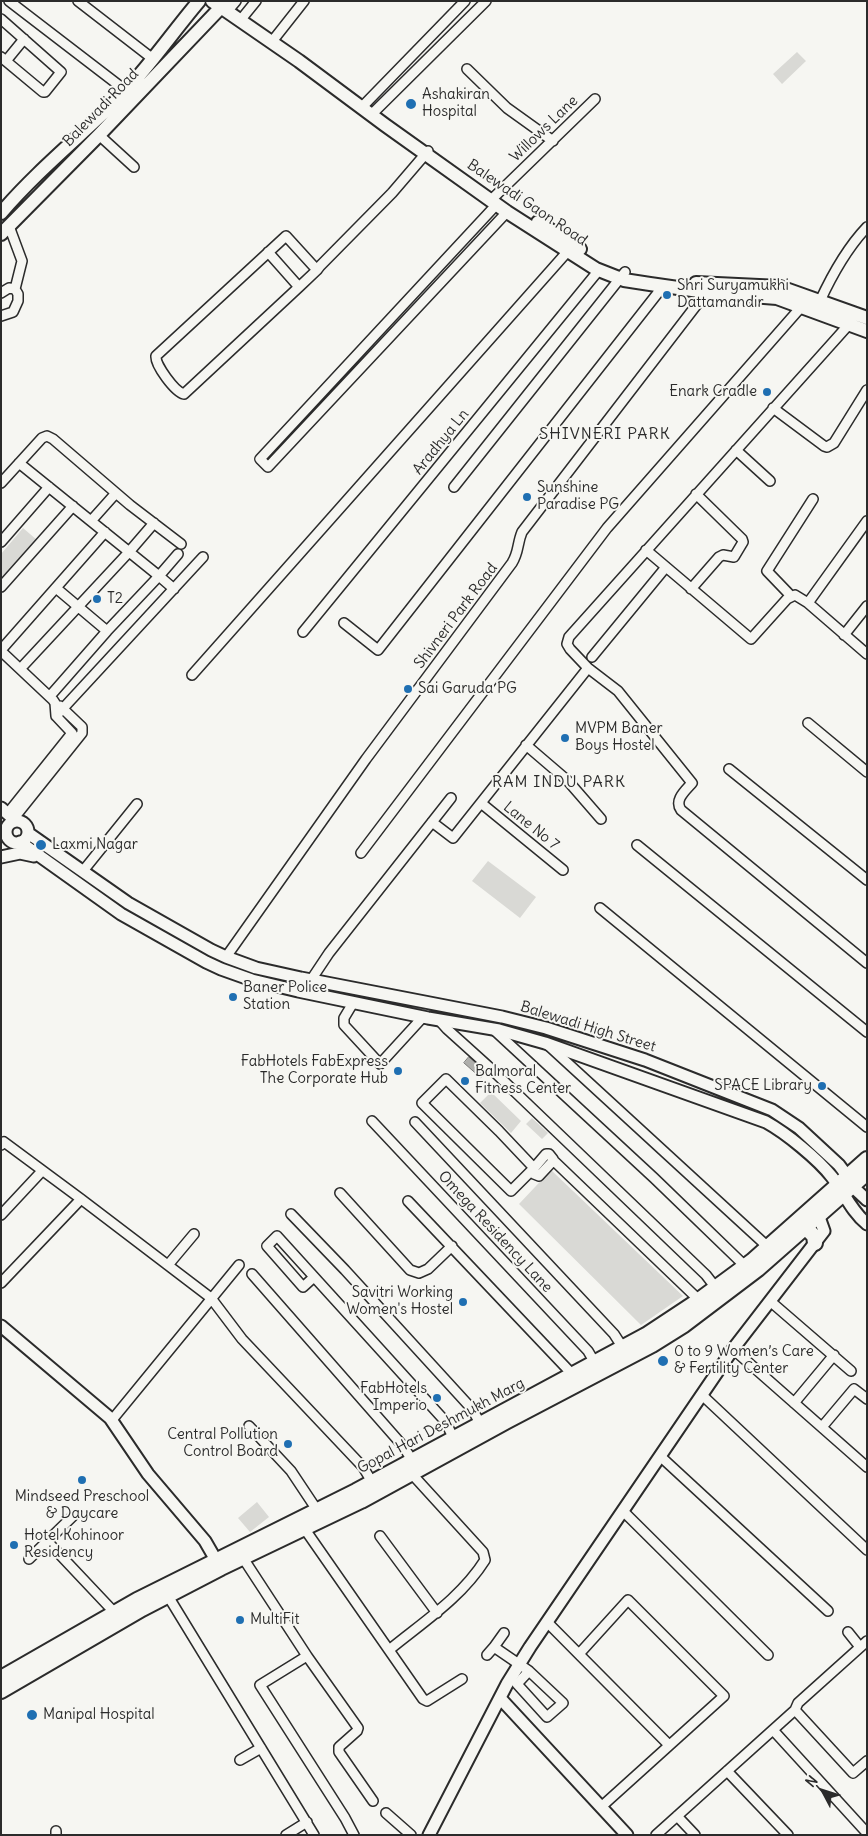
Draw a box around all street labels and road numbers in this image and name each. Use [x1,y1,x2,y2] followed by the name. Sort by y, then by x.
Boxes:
[59,65,143,151] street label: Balewadi Road
[506,92,582,166] street label: Willows Lane
[463,156,591,250] street label: Balewadi Gaon Road
[409,406,473,478] street label: Aradhya Ln
[411,560,501,672] street label: Shivneri Park Road
[499,798,563,854] street label: Lane No 7
[518,998,658,1056] street label: Balewadi High Street
[434,1168,556,1296] street label: Omega Residency Lane
[354,1374,528,1478] street label: Gopal Hari Deshmukh Marg

